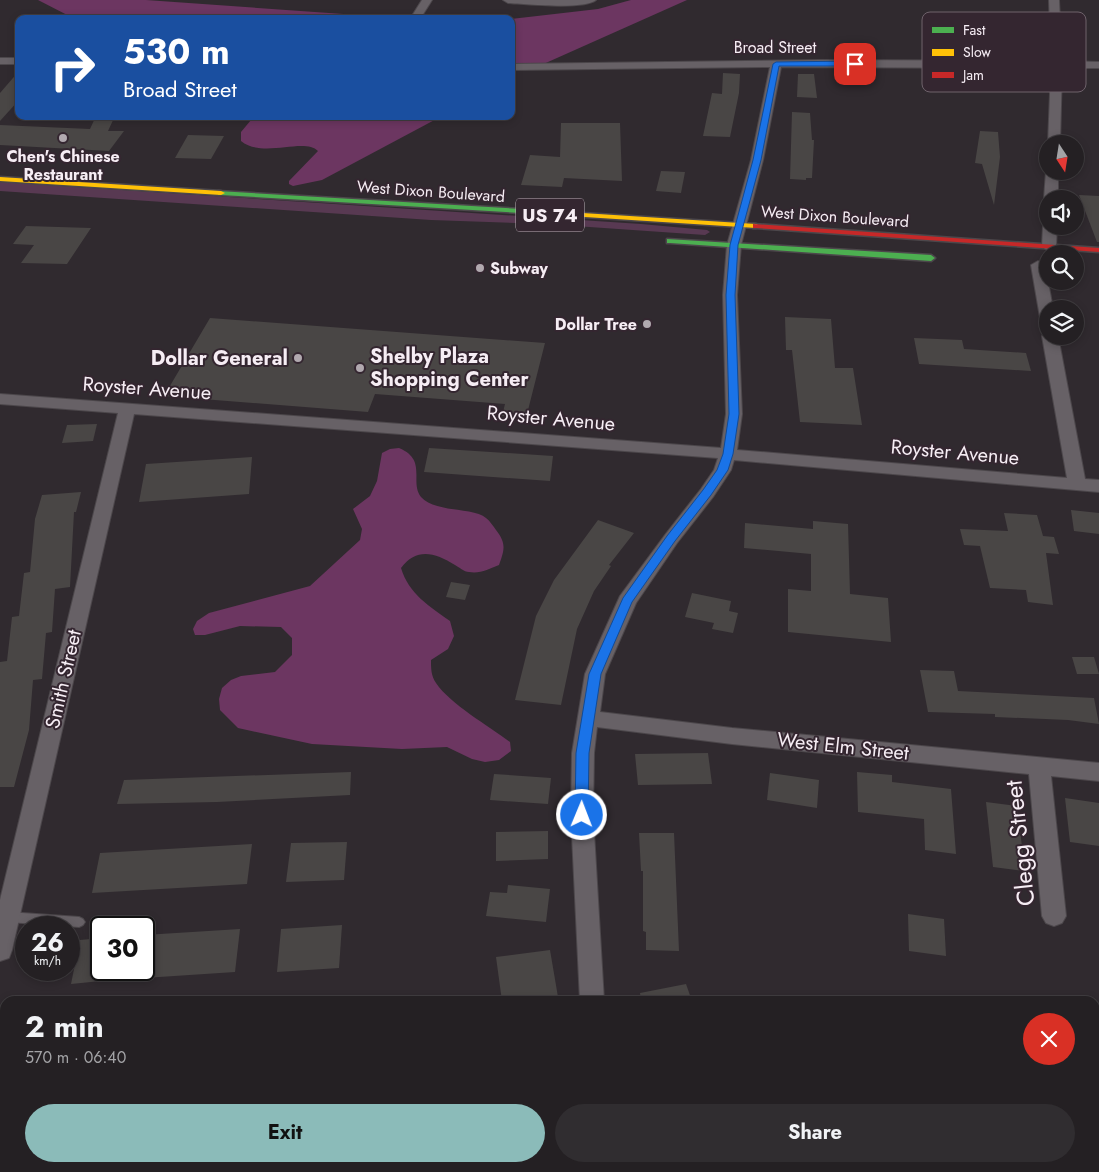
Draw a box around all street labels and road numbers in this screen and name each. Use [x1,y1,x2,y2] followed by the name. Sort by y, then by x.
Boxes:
[734,36,817,59] street label: Broad Street
[356,175,506,208] street label: West Dixon Boulevard
[516,198,584,232] road number: US 74
[760,200,910,233] street label: West Dixon Boulevard
[82,370,212,407] street label: Royster Avenue
[485,398,616,439] street label: Royster Avenue
[889,432,1020,473] street label: Royster Avenue
[38,627,89,731] street label: Smith Street
[776,725,910,768] street label: West Elm Street
[995,778,1044,908] street label: Clegg Street

